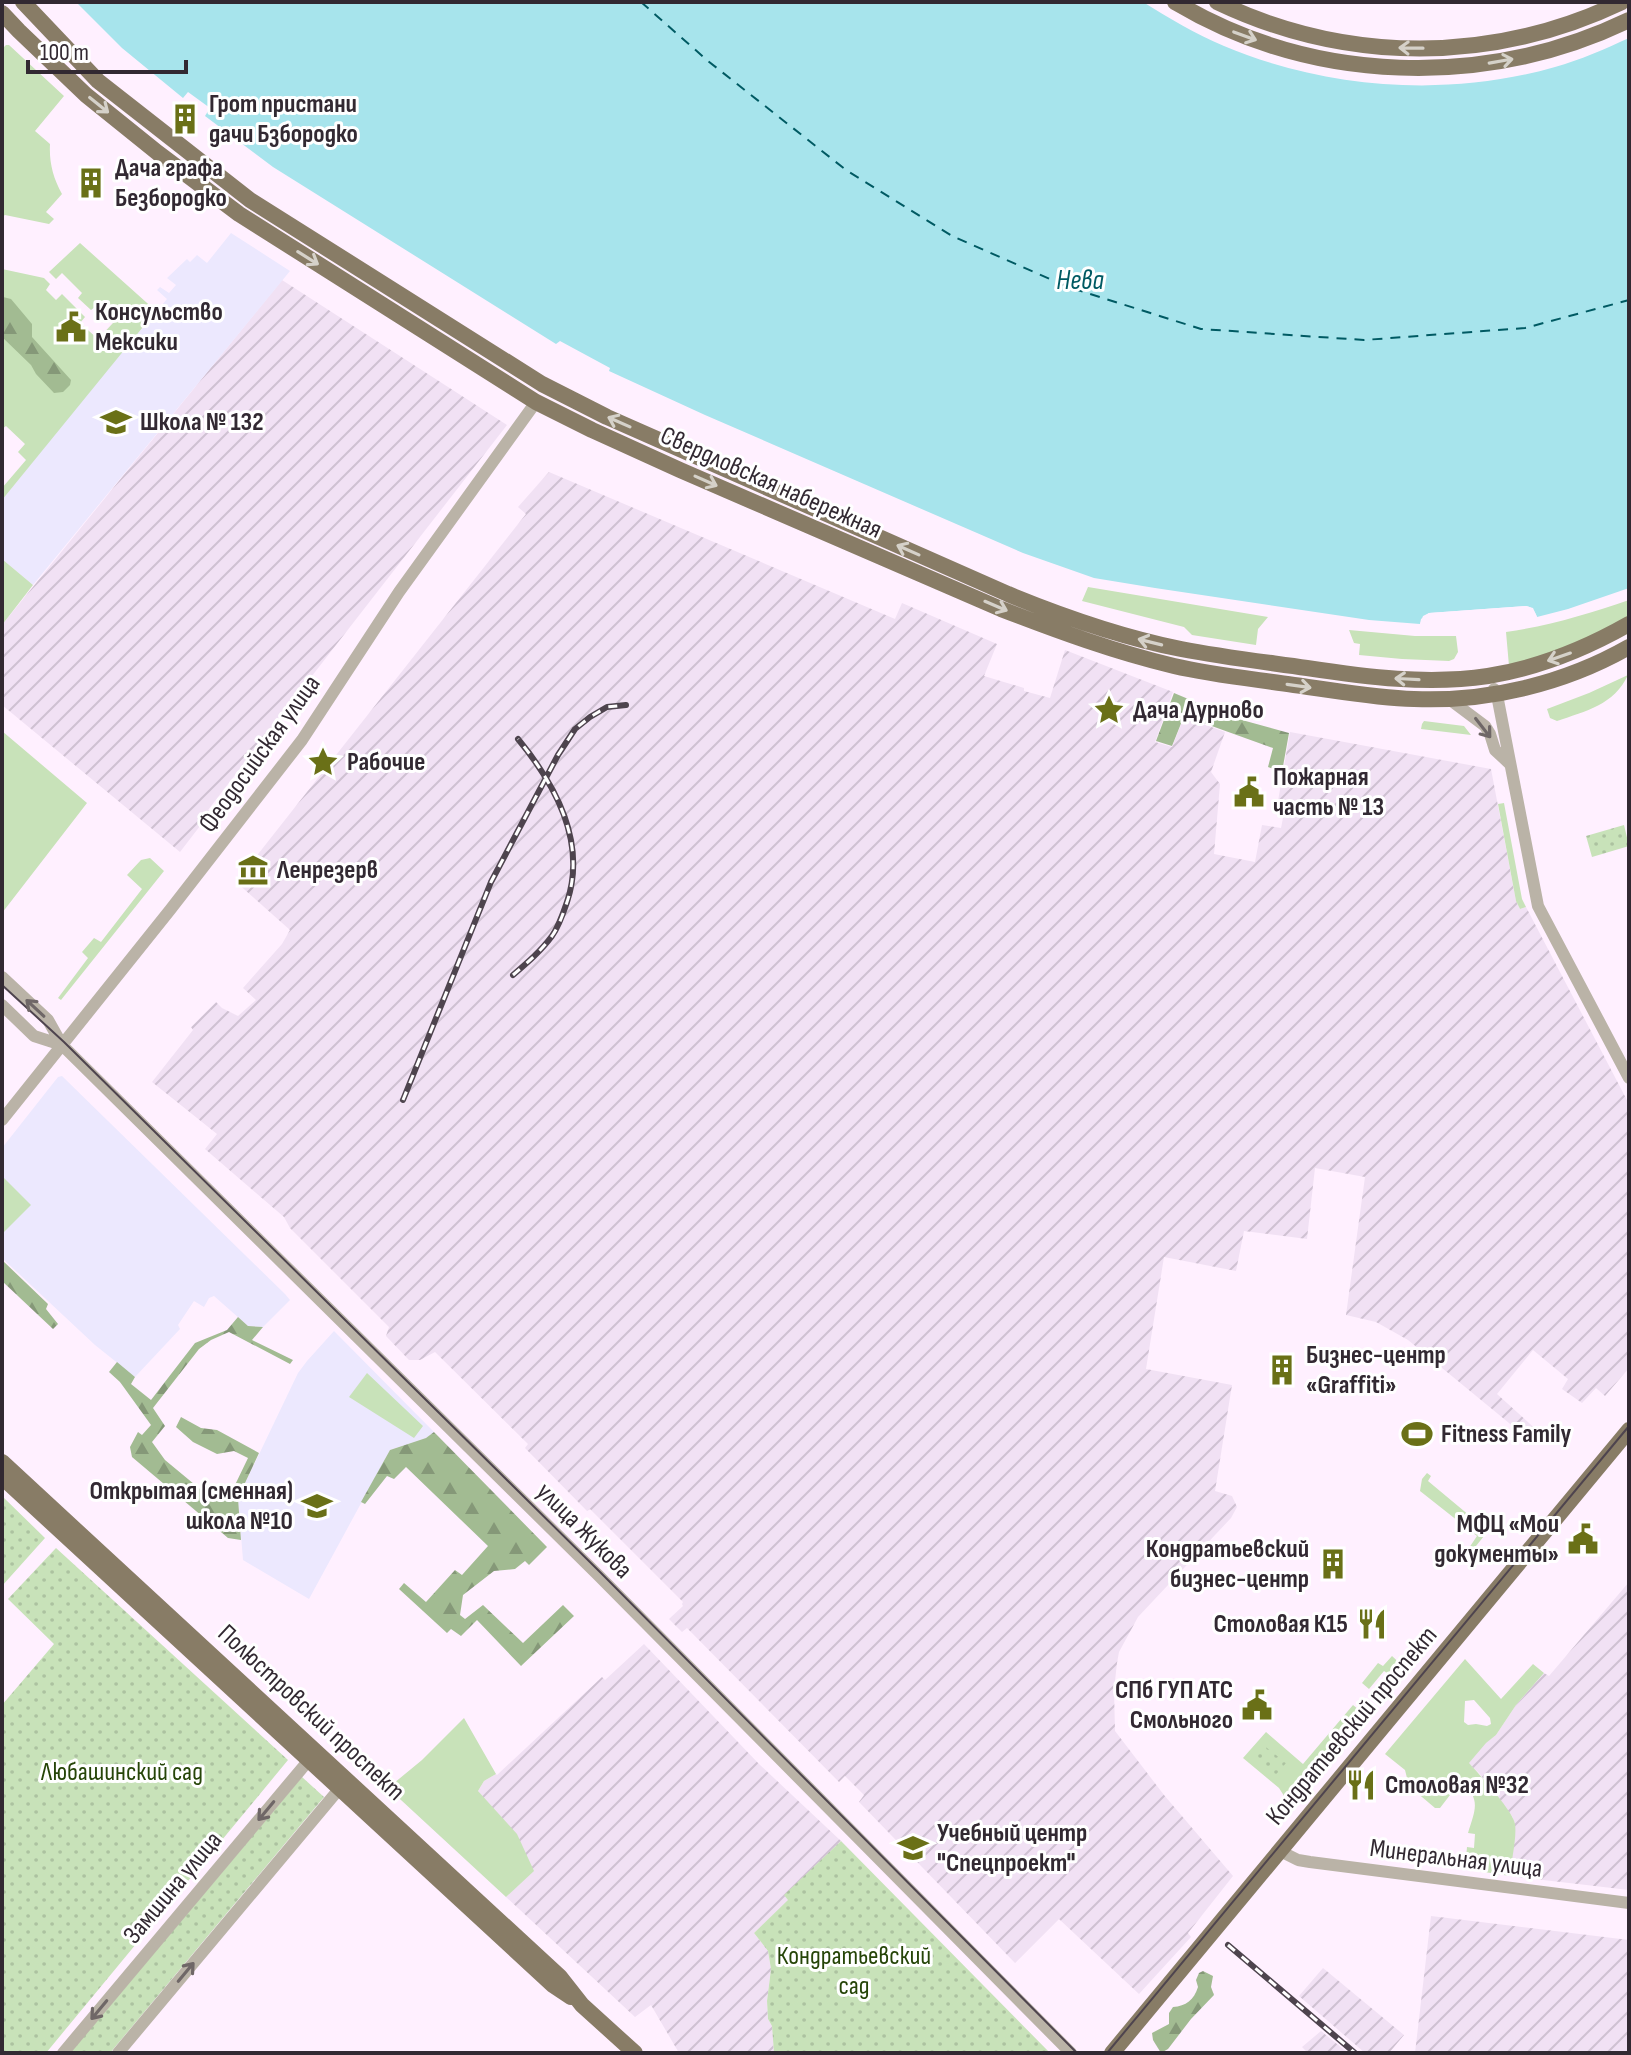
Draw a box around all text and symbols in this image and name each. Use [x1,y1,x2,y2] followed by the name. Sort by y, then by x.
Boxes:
[28,24,186,74] scale bar
[1233,30,1257,44] one-way arrow
[40,38,89,67] text: 100 m
[1398,41,1425,56] one-way arrow
[1488,53,1513,68] one-way arrow
[209,89,358,150] place label: Грот пристани дачи Бзбородко
[88,96,109,114] one-way arrow
[168,102,202,136] building icon: Грот пристани дачи Бзбородко
[115,153,227,214] place label: Дача графа Безбородко
[74,166,108,200] building icon: Дача графа Безбородко
[297,250,319,267] one-way arrow
[1056,264,1104,297] water label: Нева
[95,297,223,358] place label: Консульство Мексики
[54,310,88,344] public building icon: Консульство Мексики
[99,405,133,439] school or university icon: Школа № 132
[140,407,264,438] place label: Школа № 132
[607,414,631,429] one-way arrow
[655,420,887,546] street label: Свердловская набережная
[693,474,717,489] one-way arrow
[896,541,921,556] one-way arrow
[983,600,1007,615] one-way arrow
[1138,634,1164,649] one-way arrow
[1548,651,1572,665] one-way arrow
[193,669,327,839] street label: Феодосийская улица
[1394,671,1421,686] one-way arrow
[1286,679,1311,694] one-way arrow
[1092,693,1126,727] place icon: Дача Дурново
[1133,695,1264,726] place label: Дача Дурново
[1475,717,1492,738] one-way arrow
[306,745,340,779] place icon: Рабочие
[347,747,425,778] place label: Рабочие
[1273,762,1384,823] place label: Пожарная часть № 13
[1232,775,1266,809] public building icon: Пожарная часть № 13
[236,853,270,887] museum icon: Ленрезерв
[276,855,378,886] place label: Ленрезерв
[26,1000,46,1018] one-way arrow
[1306,1340,1446,1401] place label: Бизнес-центр «Graffiti»
[1265,1353,1299,1387] building icon: Бизнес-центр «Graffiti»
[1400,1417,1434,1451] sports icon: Fitness Family
[1441,1419,1572,1450] place label: Fitness Family
[89,1476,293,1537] place label: Открытая (сменная) школа №10
[530,1477,638,1585] street label: улица Жукова
[300,1489,334,1523] school or university icon: Открытая (сменная) школа №10
[1434,1509,1559,1570] place label: МФЦ «Мои документы»
[1566,1522,1600,1556] public building icon: МФЦ «Мои документы»
[1146,1534,1309,1595] place label: Кондратьевский бизнес-центр
[1316,1547,1350,1581] building icon: Кондратьевский бизнес-центр
[1355,1607,1389,1641] restaurant icon: Столовая К15
[1213,1609,1348,1640] place label: Столовая К15
[211,1618,411,1808] street label: Полюстровский проспект
[1260,1620,1444,1832] street label: Кондратьевский проспект
[1115,1675,1233,1736] place label: СПб ГУП АТС Смольного
[1240,1688,1274,1722] public building icon: СПб ГУП АТС Смольного
[40,1757,203,1788] park label: Любашинский сад
[1344,1768,1378,1802] restaurant icon: Столовая №32
[1385,1770,1529,1801] place label: Столовая №32
[257,1800,275,1821] one-way arrow
[937,1818,1087,1879] place label: Учебный центр "Спецпроект"
[117,1825,229,1951] street label: Замшина улица
[896,1831,930,1865] school or university icon: Учебный центр "Спецпроект"
[1368,1833,1544,1885] street label: Минеральная улица
[777,1941,931,2002] park label: Кондратьевский сад
[177,1962,195,1982] one-way arrow
[90,2000,108,2020] one-way arrow

